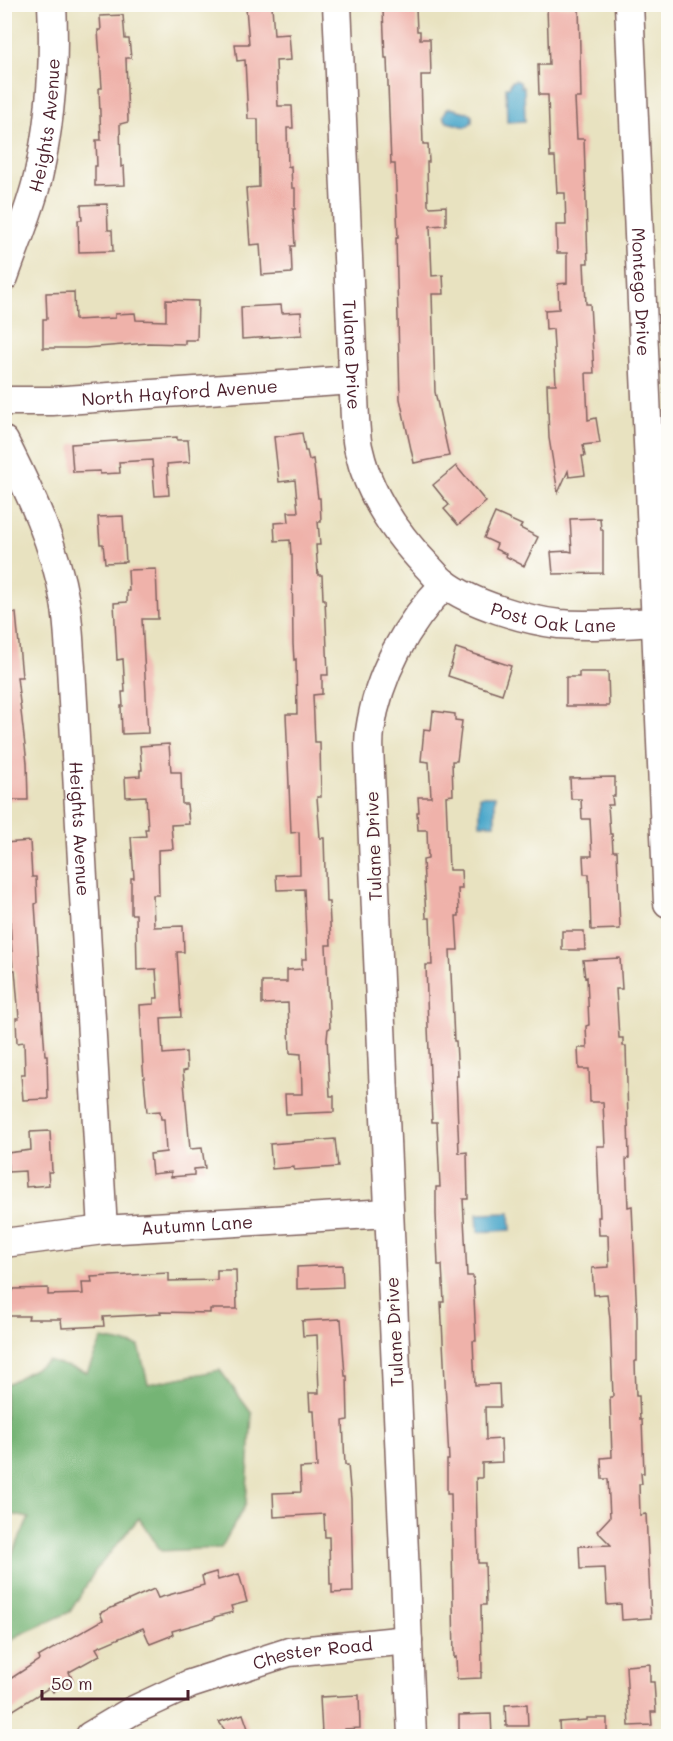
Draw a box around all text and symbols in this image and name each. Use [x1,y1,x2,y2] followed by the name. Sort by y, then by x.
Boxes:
[23,58,65,195] street label: Heights Avenue
[627,227,656,357] street label: Montego Drive
[338,299,367,410] street label: Tulane Drive
[81,373,279,411] street label: North Hayford Avenue
[488,596,617,637] street label: Post Oak Lane
[64,761,96,897] street label: Heights Avenue
[359,791,387,901] street label: Tulane Drive
[140,1209,254,1240] street label: Autumn Lane
[379,1276,409,1388] street label: Tulane Drive
[249,1632,374,1675] street label: Chester Road
[42,1663,188,1701] scale bar
[51,1671,93,1695] text: 50 m

